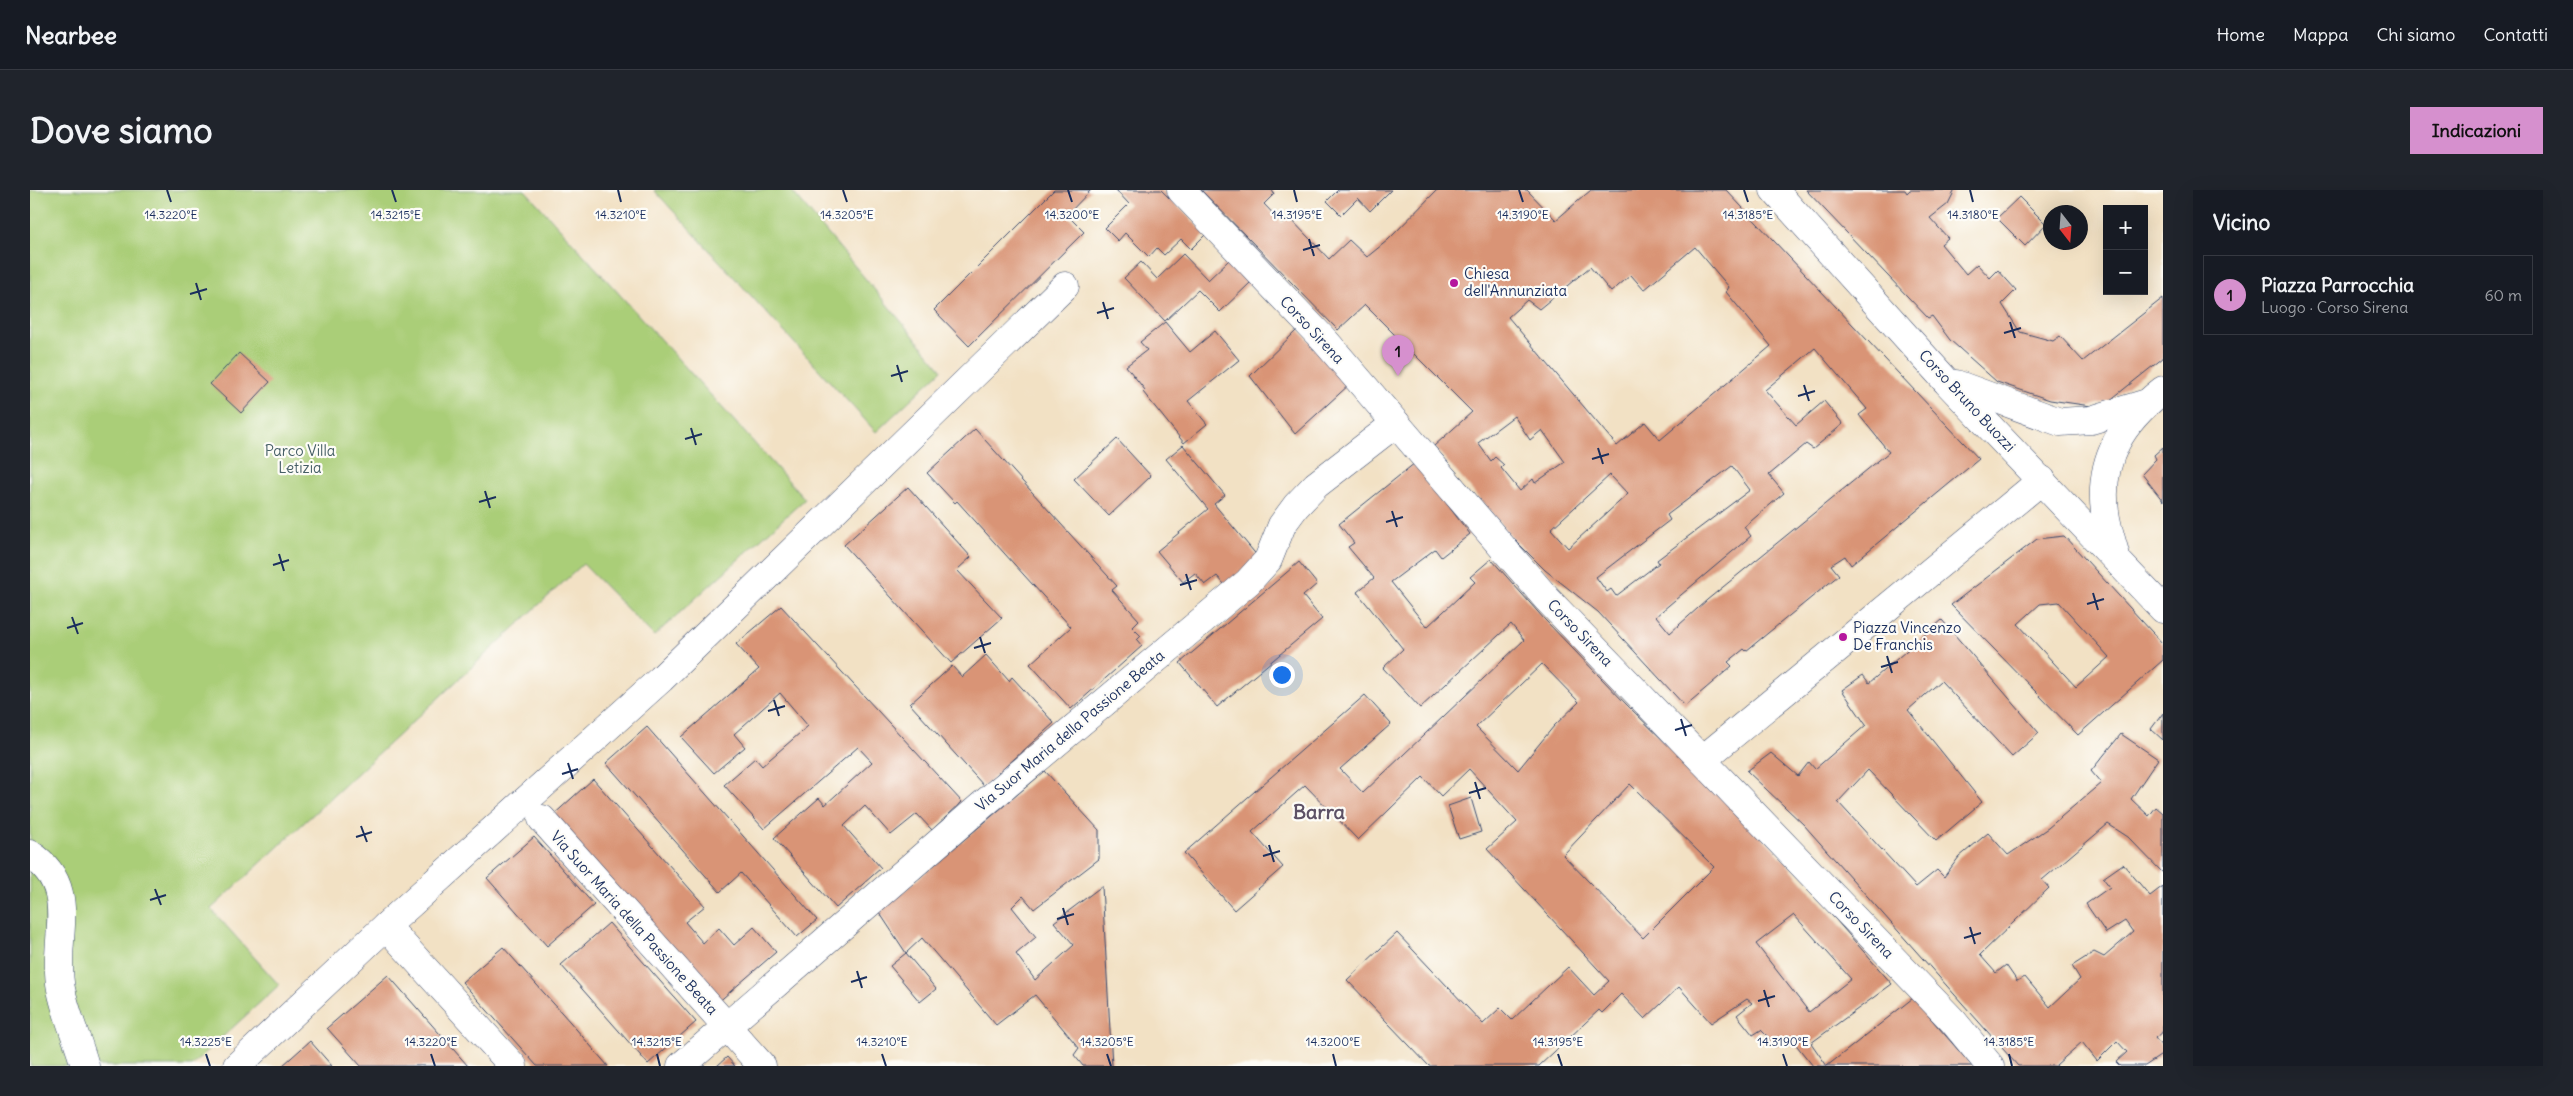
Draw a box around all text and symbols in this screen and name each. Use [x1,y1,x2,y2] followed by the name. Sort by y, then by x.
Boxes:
[25,20,117,50] text: Nearbee
[2216,23,2265,46] text: Home
[2293,23,2348,46] text: Mappa
[2376,23,2455,46] text: Chi siamo
[2483,23,2548,46] text: Contatti
[2410,107,2543,154] button: Indicazioni
[30,108,213,152] text: Dove siamo
[2043,205,2088,250] north arrow
[2103,205,2148,295] map controls
[2103,205,2148,250] button: +
[144,207,198,222] text: 14.3220°E
[371,207,421,222] text: 14.3215°E
[595,207,647,222] text: 14.3210°E
[820,207,874,222] text: 14.3205°E
[1045,207,1099,222] text: 14.3200°E
[1272,207,1322,222] text: 14.3195°E
[1497,207,1549,222] text: 14.3190°E
[1723,207,1773,222] text: 14.3185°E
[1947,207,1999,222] text: 14.3180°E
[2213,209,2270,236] text: Vicino
[2103,250,2148,295] button: −
[1464,264,1567,300] place label: Chiesa dell'Annunziata
[2261,273,2414,297] text: Piazza Parrocchia
[1448,277,1460,289] marker: Chiesa dell'Annunziata
[2227,285,2233,305] text: 1
[2484,285,2522,305] text: 60 m
[1276,292,1349,368] street label: Corso Sirena
[2261,297,2408,317] text: Luogo · Corso Sirena
[1382,335,1414,376] pin: 1
[1915,346,2020,456] street label: Corso Bruno Buozzi
[265,441,336,477] park label: Parco Villa Letizia
[1544,595,1617,670] street label: Corso Sirena
[1853,618,1961,654] place label: Piazza Vincenzo De Franchis
[1837,631,1849,643] marker: Piazza Vincenzo De Franchis
[971,646,1168,815] street label: Via Suor Maria della Passione Beata
[1269,662,1295,688] your location
[1293,799,1346,824] district label: Barra
[547,827,722,1019] street label: Via Suor Maria della Passione Beata
[1825,887,1898,962] street label: Corso Sirena
[180,1034,232,1049] text: 14.3225°E
[404,1034,458,1049] text: 14.3220°E
[632,1034,682,1049] text: 14.3215°E
[856,1034,908,1049] text: 14.3210°E
[1080,1034,1134,1049] text: 14.3205°E
[1306,1034,1360,1049] text: 14.3200°E
[1533,1034,1583,1049] text: 14.3195°E
[1757,1034,1809,1049] text: 14.3190°E
[1984,1034,2034,1049] text: 14.3185°E

